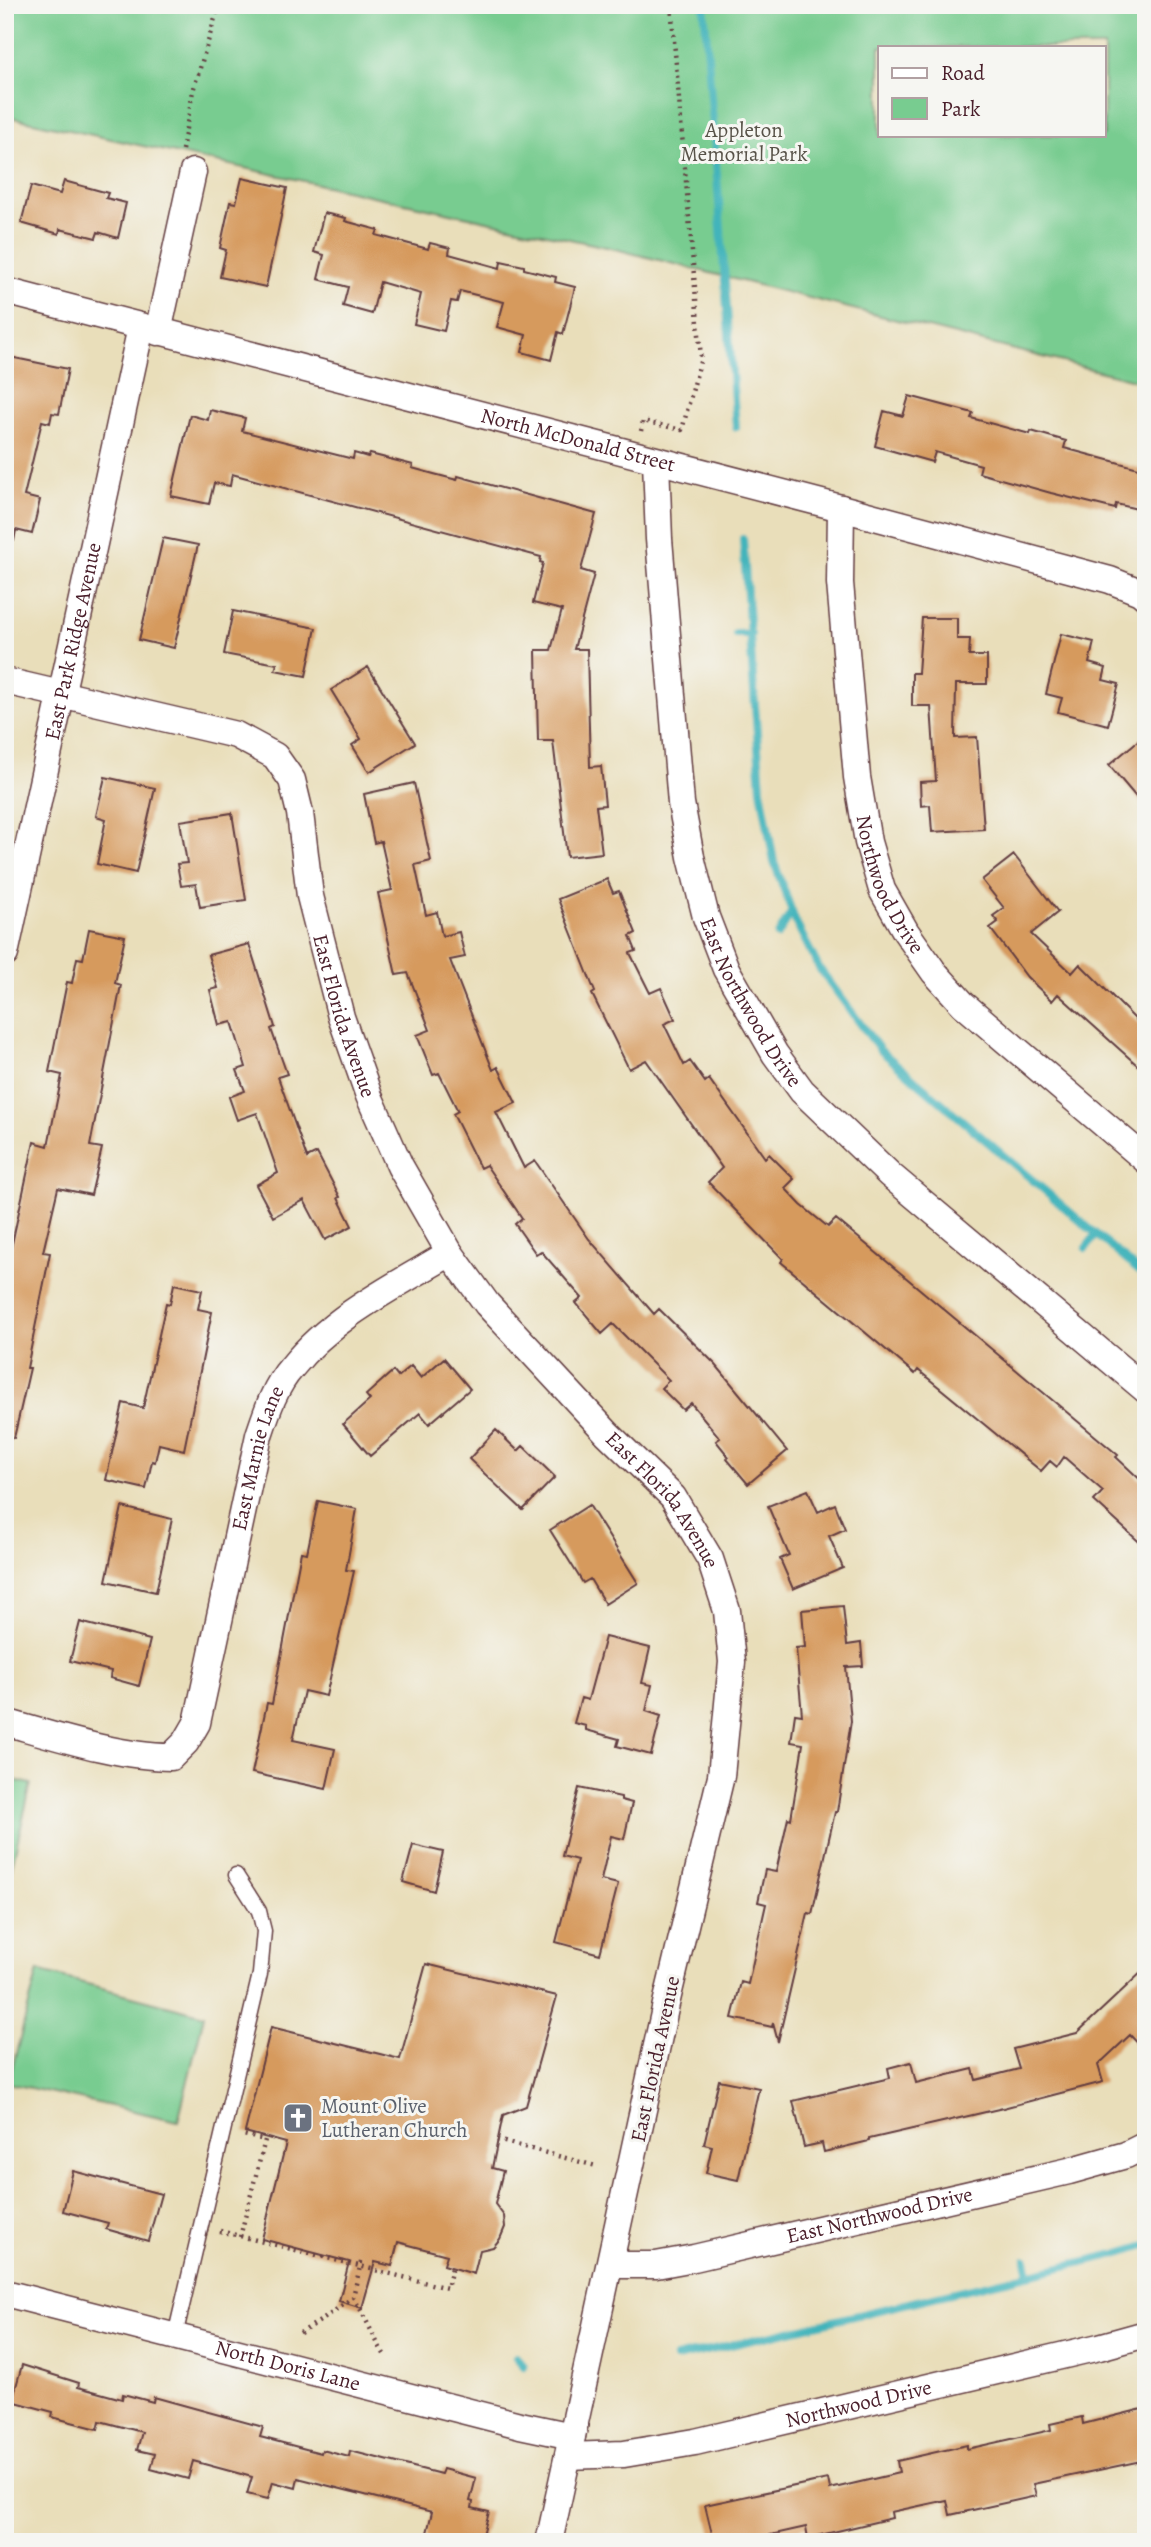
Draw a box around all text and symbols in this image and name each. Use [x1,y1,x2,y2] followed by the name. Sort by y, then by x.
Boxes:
[878,46,1106,136] legend
[941,59,985,87] text: Road
[941,95,981,123] text: Park
[680,116,808,168] park label: Appleton Memorial Park
[478,401,678,478] street label: North McDonald Street
[38,540,108,743] street label: East Park Ridge Avenue
[850,813,931,959] street label: Northwood Drive
[693,913,808,1093] street label: East Northwood Drive
[306,931,382,1101] street label: East Florida Avenue
[225,1381,290,1533] street label: East Marnie Lane
[599,1425,726,1571] street label: East Florida Avenue
[624,1973,686,2145] street label: East Florida Avenue
[321,2092,468,2144] place label: Mount Olive Lutheran Church
[281,2101,315,2135] church icon: Mount Olive Lutheran Church
[784,2180,975,2250] street label: East Northwood Drive
[212,2333,363,2398] street label: North Doris Lane
[783,2373,934,2434] street label: Northwood Drive

